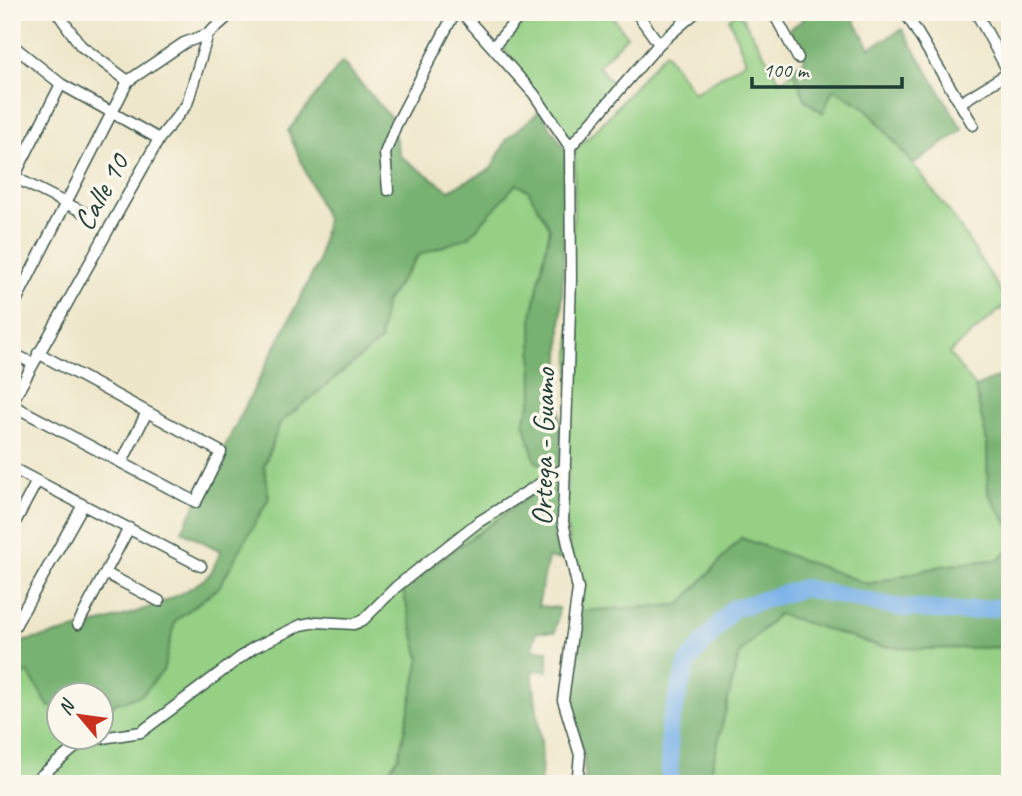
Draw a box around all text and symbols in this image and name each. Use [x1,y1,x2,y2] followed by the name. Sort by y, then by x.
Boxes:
[752,46,903,90] scale bar
[763,57,810,83] text: 100 m
[65,145,139,237] street label: Calle 10
[523,367,563,526] street label: Ortega - Guamo
[46,680,116,750] north arrow
[53,694,81,719] text: N

